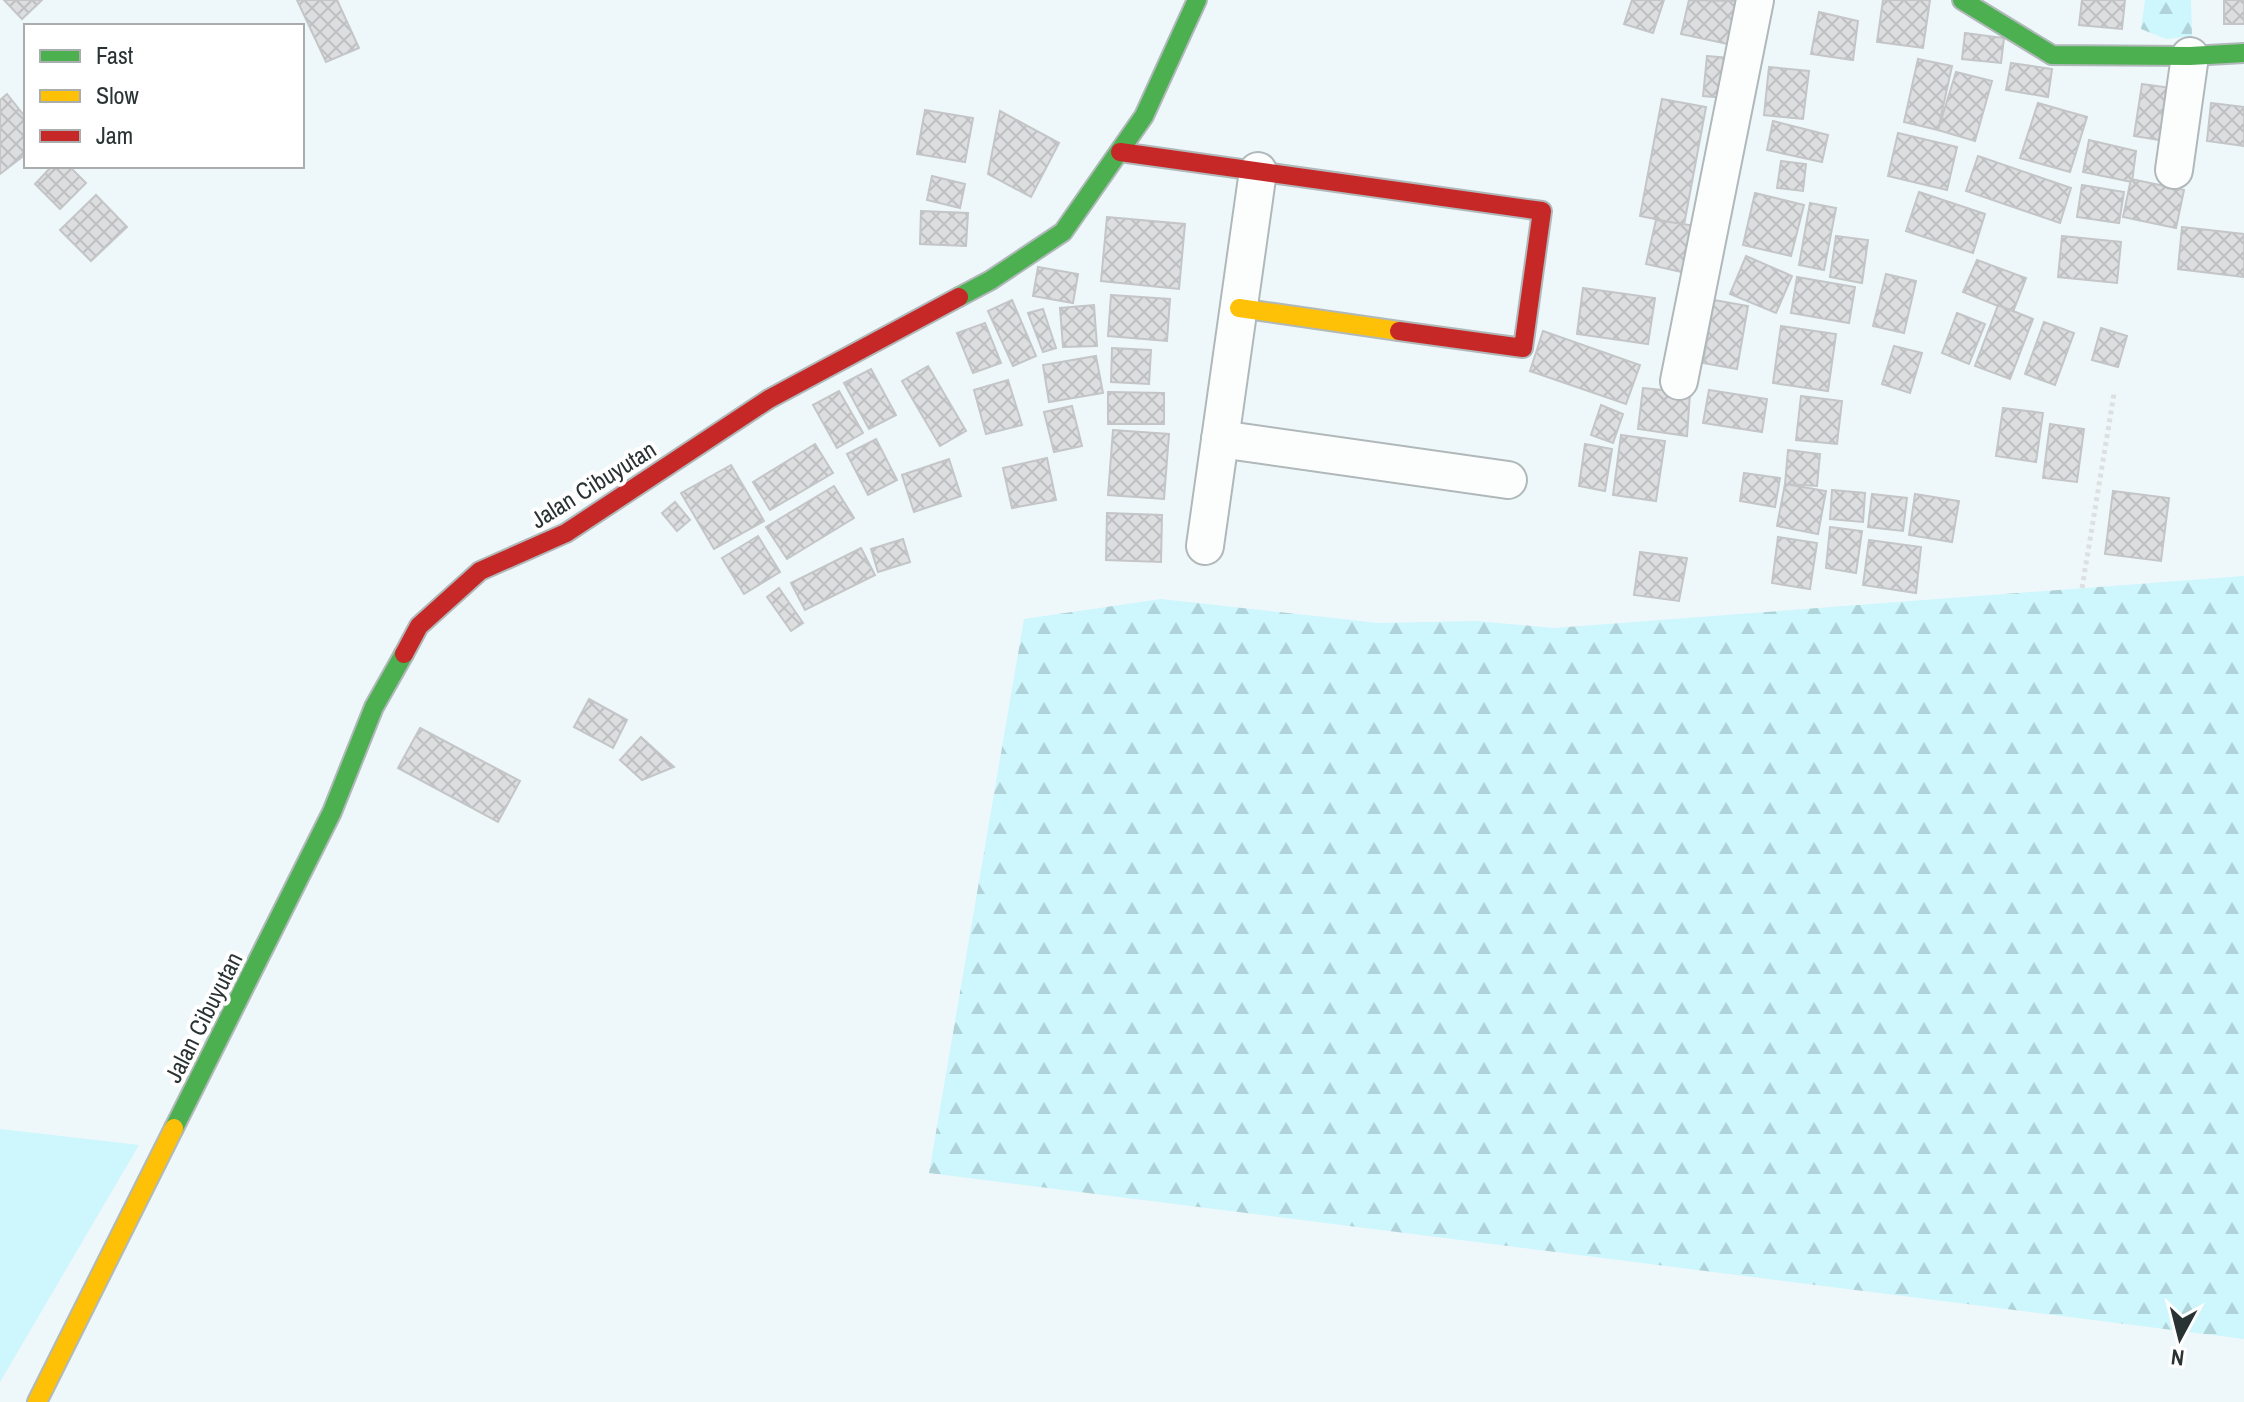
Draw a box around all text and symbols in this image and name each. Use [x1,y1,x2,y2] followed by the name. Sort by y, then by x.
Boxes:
[24,24,304,168] legend
[96,39,134,71] text: Fast
[96,79,139,111] text: Slow
[96,119,133,151] text: Jam
[524,433,662,535] street label: Jalan Cibuyutan
[156,946,250,1088] street label: Jalan Cibuyutan
[2140,1298,2220,1378] north arrow
[2169,1342,2186,1374] text: N

